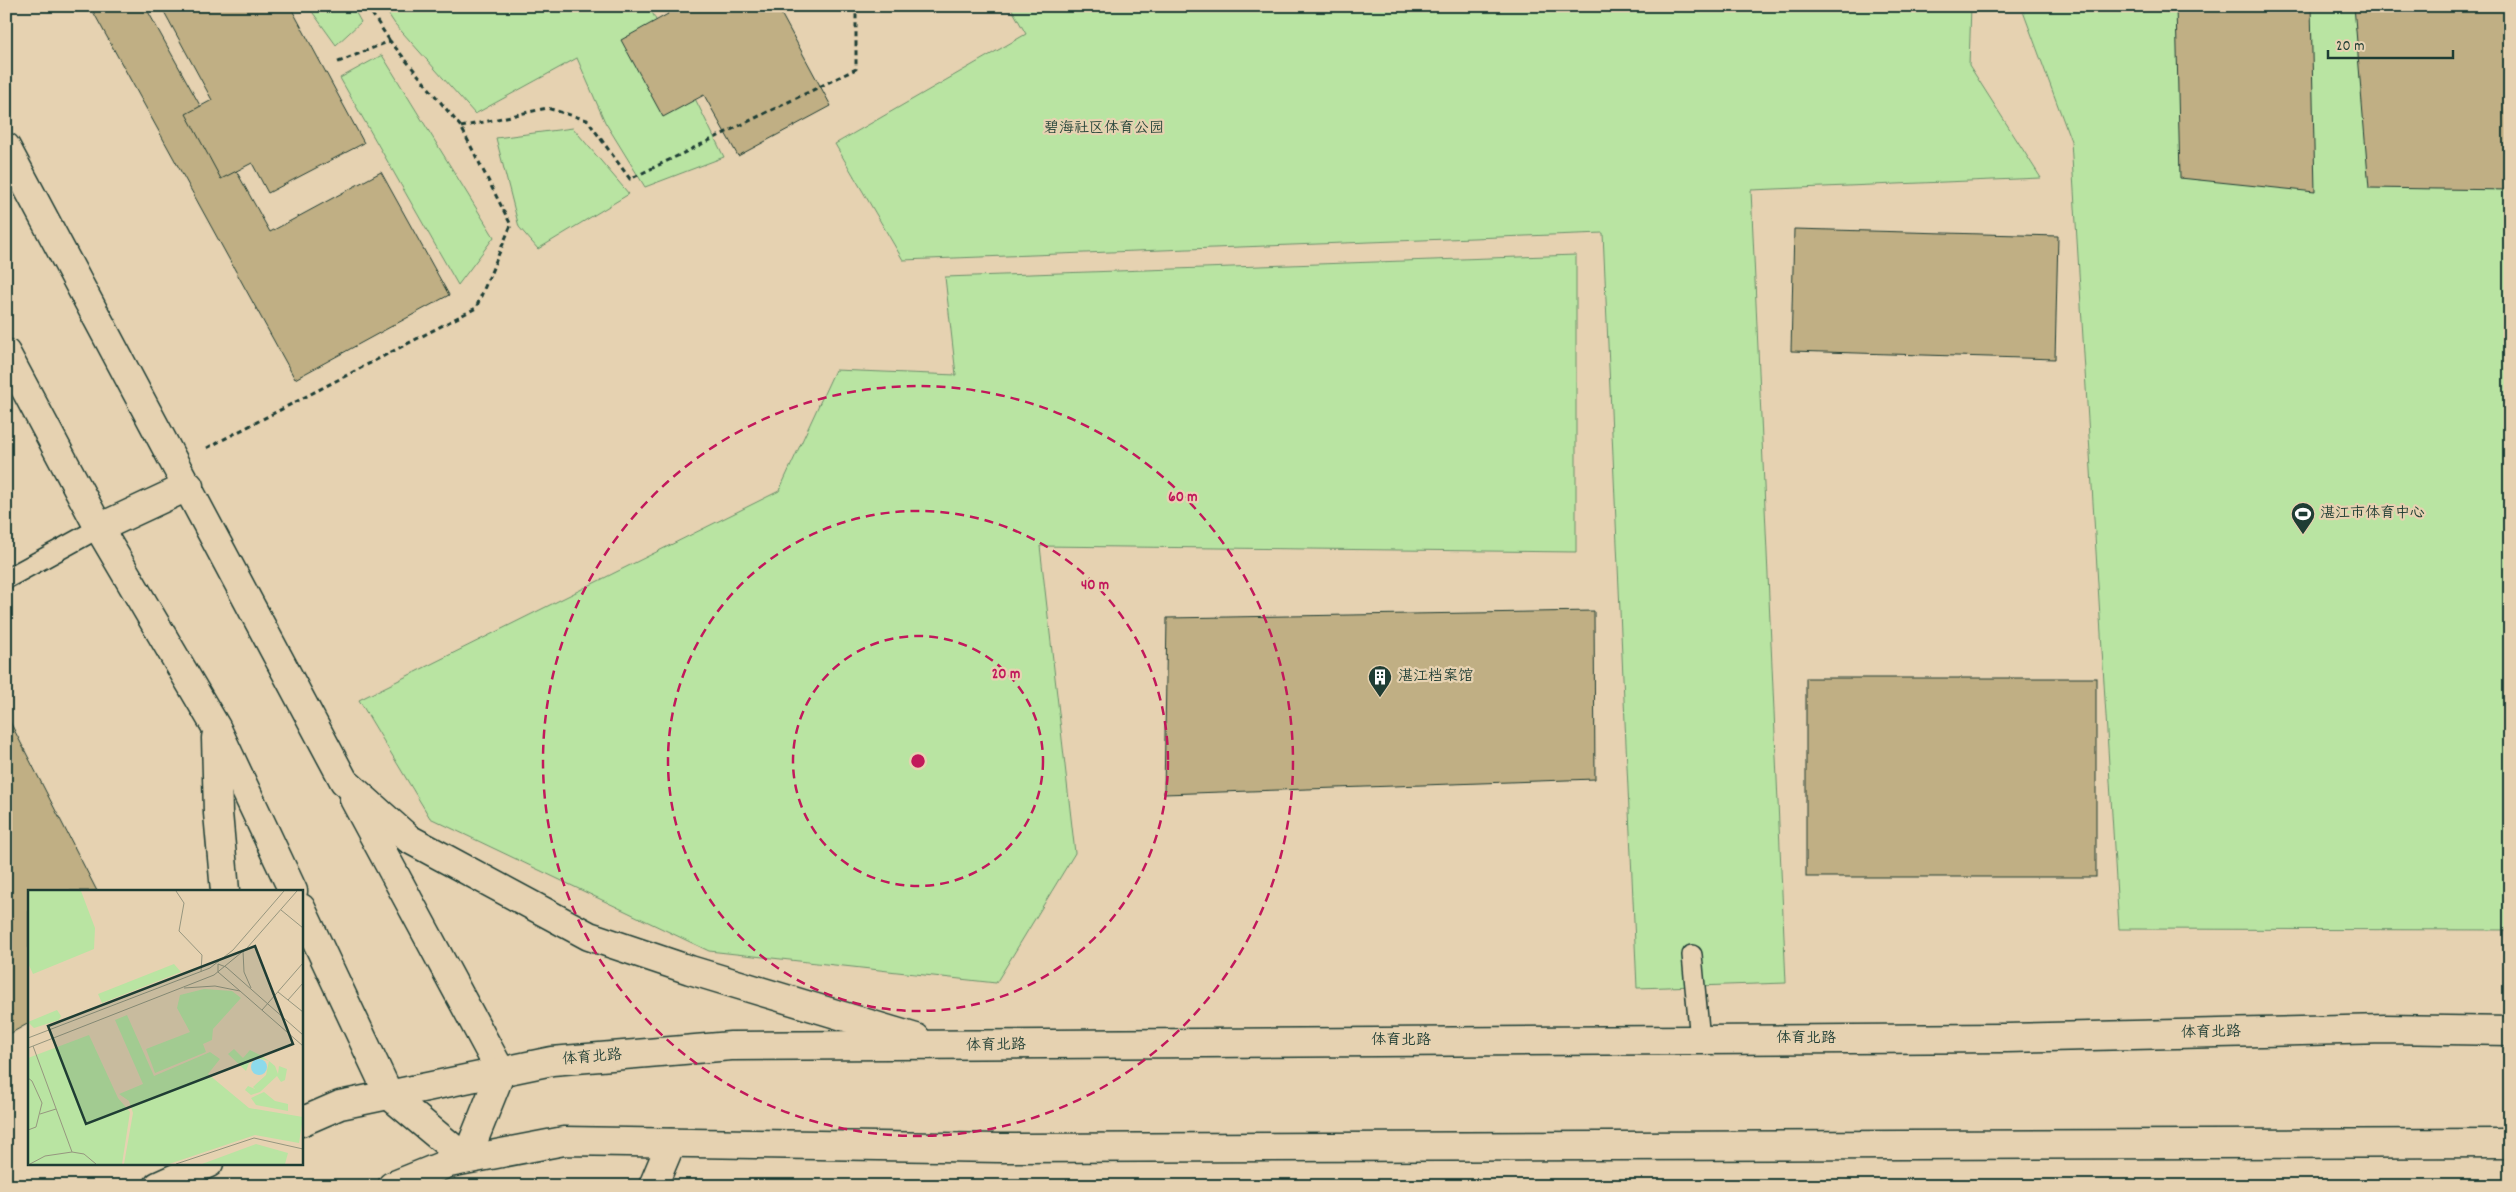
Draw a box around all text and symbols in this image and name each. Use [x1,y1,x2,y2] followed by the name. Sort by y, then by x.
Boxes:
[2328,28,2454,60] scale bar
[2336,36,2364,58] text: 20 m
[1044,118,1164,140] park label: 碧海社区体育公园
[1168,487,1198,509] text: 60 m
[2290,501,2316,535] sports icon: 湛江市体育中心
[2320,503,2425,525] place label: 湛江市体育中心
[1081,575,1109,597] text: 40 m
[992,664,1020,686] text: 20 m
[1367,664,1393,698] building icon: 湛江档案馆
[1398,666,1473,688] place label: 湛江档案馆
[909,752,927,770] centre of rings
[28,890,302,1164] inset map
[2181,1021,2241,1045] street label: 体育北路
[1776,1028,1836,1050] street label: 体育北路
[1371,1030,1431,1052] street label: 体育北路
[966,1034,1026,1058] street label: 体育北路
[561,1044,623,1072] street label: 体育北路

